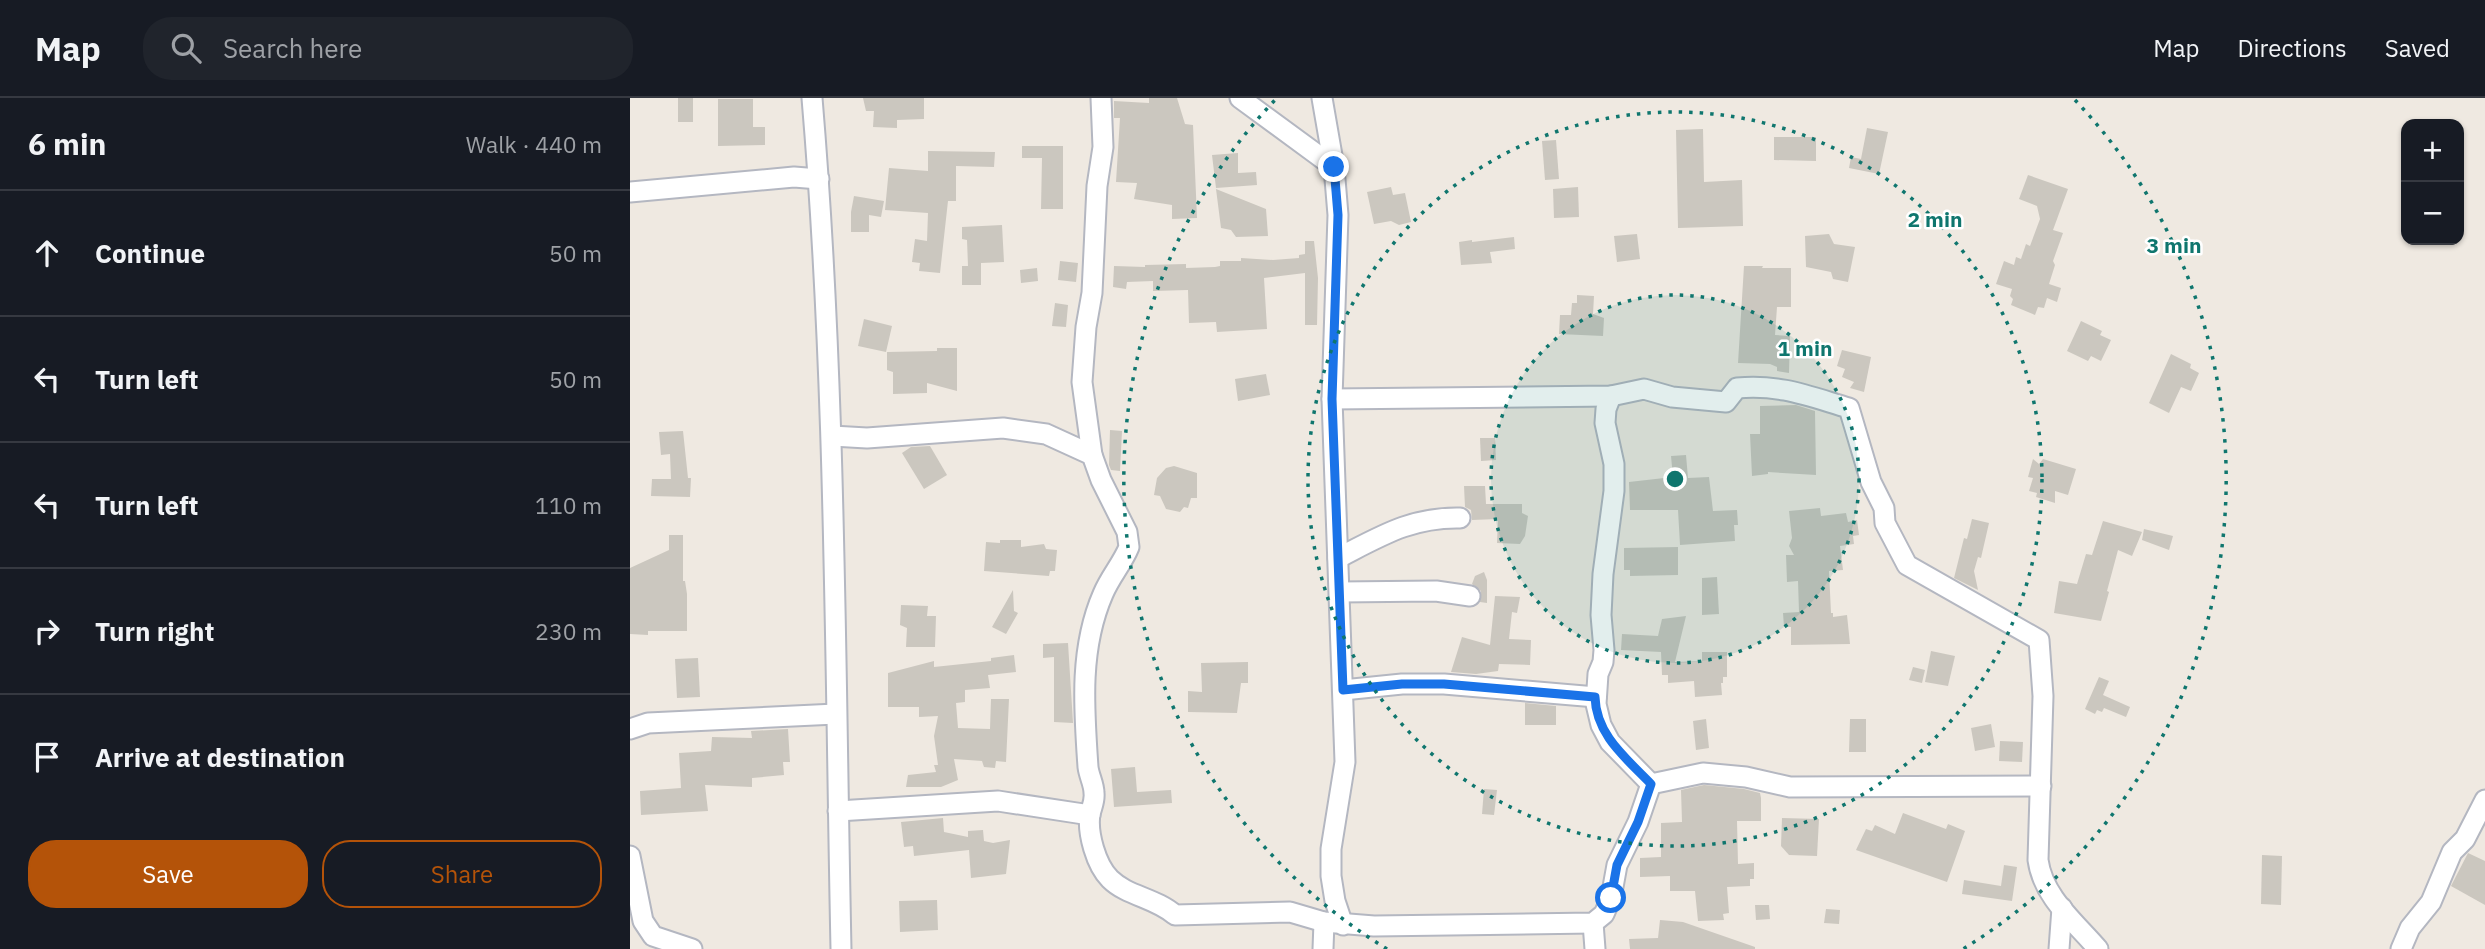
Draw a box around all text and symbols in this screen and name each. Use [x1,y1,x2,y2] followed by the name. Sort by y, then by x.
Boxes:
[143,17,633,80] search box
[35,27,101,70] text: Map
[167,29,205,67] icon: search
[223,31,362,65] text: Search here
[2153,32,2199,64] text: Map
[2237,32,2347,64] text: Directions
[2385,32,2450,64] text: Saved
[2401,119,2464,245] map controls
[2401,119,2464,182] button: +
[28,124,106,163] text: 6 min
[466,129,602,159] text: Walk · 440 m
[1318,151,1349,182] route end
[2401,182,2464,245] button: −
[1908,205,1962,233] text: 2 min
[2147,231,2201,259] text: 3 min
[28,234,66,272] icon: ahead
[95,236,205,270] text: Continue
[549,238,602,268] text: 50 m
[1778,334,1832,362] text: 1 min
[28,360,66,398] icon: left
[95,362,198,396] text: Turn left
[549,364,602,394] text: 50 m
[1663,467,1687,491] centre of rings
[28,486,66,524] icon: left
[95,488,198,522] text: Turn left
[535,490,602,520] text: 110 m
[28,612,66,650] icon: right
[95,614,214,648] text: Turn right
[535,616,602,646] text: 230 m
[28,738,66,776] icon: arrive
[95,740,345,774] text: Arrive at destination
[28,840,308,908] button: Save
[322,840,602,908] button: Share
[1595,882,1626,913] route start

